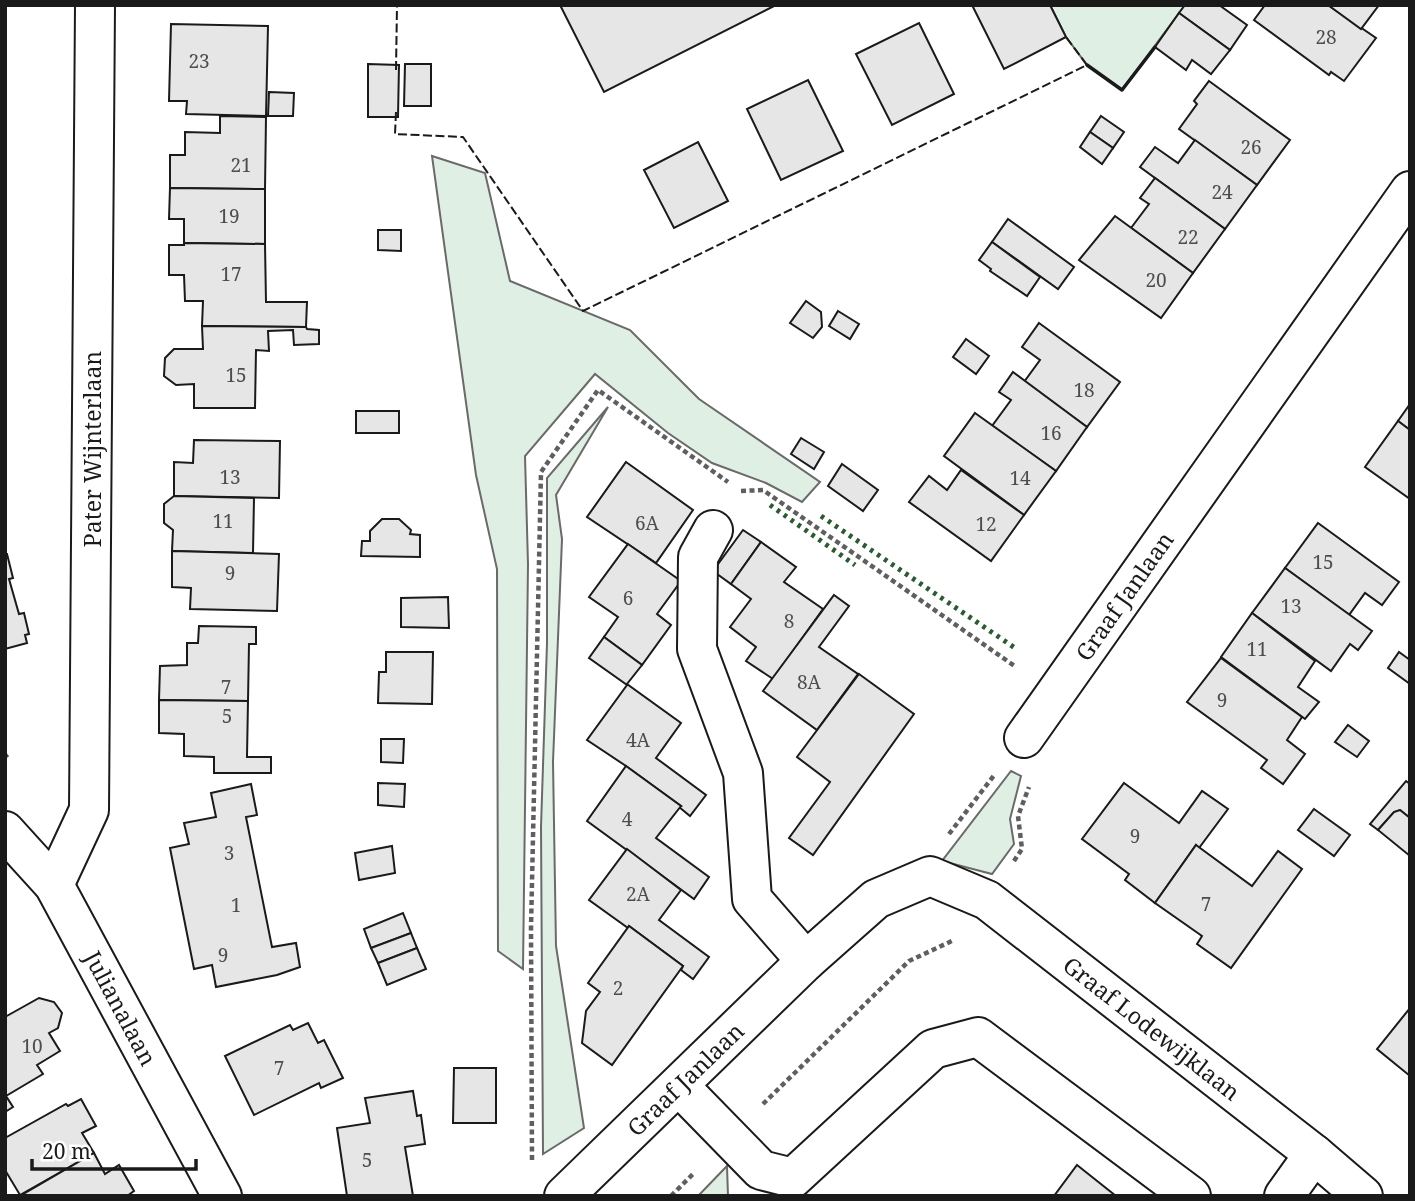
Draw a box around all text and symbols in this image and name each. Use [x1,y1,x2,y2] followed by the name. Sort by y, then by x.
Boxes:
[1315,24,1337,50] house number: 28
[188,48,210,74] house number: 23
[1240,134,1262,160] house number: 26
[230,152,252,178] house number: 21
[1211,179,1233,205] house number: 24
[218,203,240,229] house number: 19
[1177,224,1199,250] house number: 22
[220,261,242,287] house number: 17
[1145,267,1167,293] house number: 20
[76,351,108,547] street label: Pater Wijnterlaan
[225,362,247,388] house number: 15
[1073,377,1095,403] house number: 18
[1040,420,1062,446] house number: 16
[219,464,241,490] house number: 13
[1009,465,1031,491] house number: 14
[212,508,234,534] house number: 11
[635,510,660,536] house number: 6A
[975,511,997,537] house number: 12
[1068,525,1181,667] street label: Graaf Janlaan
[1312,549,1334,575] house number: 15
[225,560,235,586] house number: 9
[623,585,633,611] house number: 6
[1280,593,1302,619] house number: 13
[784,608,794,634] house number: 8
[1246,636,1268,662] house number: 11
[797,669,822,695] house number: 8A
[221,674,231,700] house number: 7
[1217,687,1227,713] house number: 9
[222,703,232,729] house number: 5
[626,727,651,753] house number: 4A
[622,806,633,832] house number: 4
[1130,823,1140,849] house number: 9
[224,840,234,866] house number: 3
[626,881,651,907] house number: 2A
[1201,891,1211,917] house number: 7
[231,892,241,918] house number: 1
[218,942,228,968] house number: 9
[77,944,165,1071] street label: Julianalaan
[1057,949,1247,1107] street label: Graaf Lodewijklaan
[613,975,623,1001] house number: 2
[620,1015,751,1143] street label: Graaf Janlaan
[21,1033,43,1059] house number: 10
[274,1055,284,1081] house number: 7
[32,1128,196,1172] scale bar
[42,1137,91,1165] text: 20 m
[362,1147,372,1173] house number: 5

